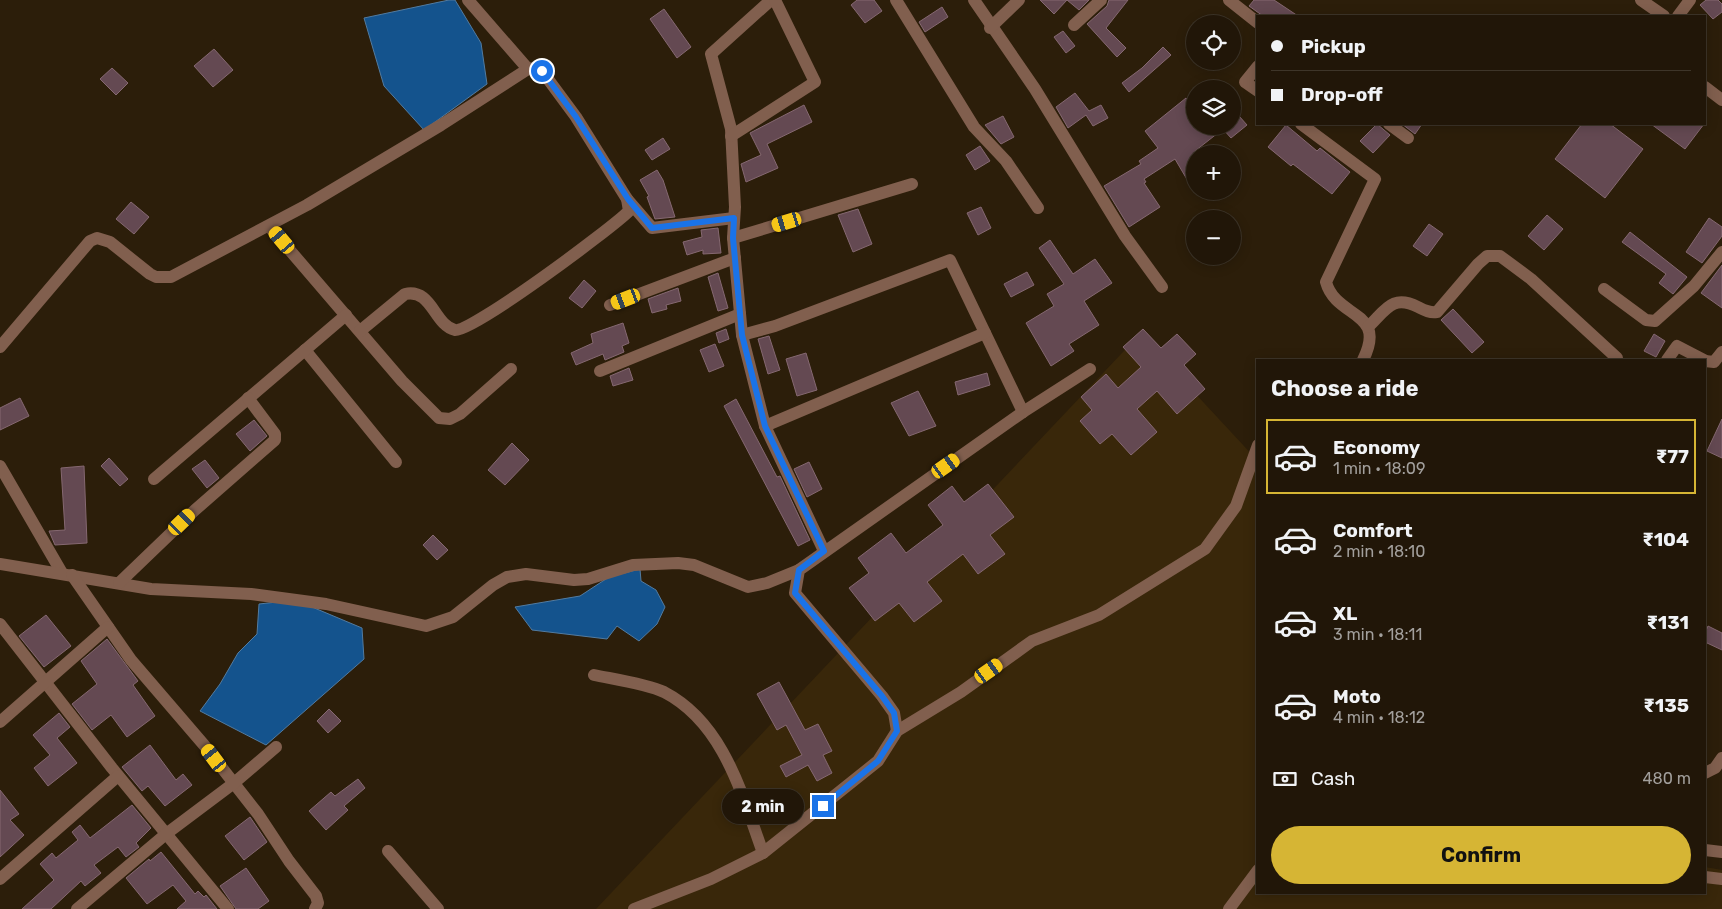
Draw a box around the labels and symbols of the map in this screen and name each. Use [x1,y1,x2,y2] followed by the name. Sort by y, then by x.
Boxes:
[531,60,553,82] route start
[770,210,803,234] car
[266,224,297,256] car
[609,287,642,311] car
[929,451,962,481] car
[165,506,198,538] car
[972,656,1005,686] car
[198,742,229,774] car
[723,788,806,824] callout: 2 min
[812,795,834,817] route end

